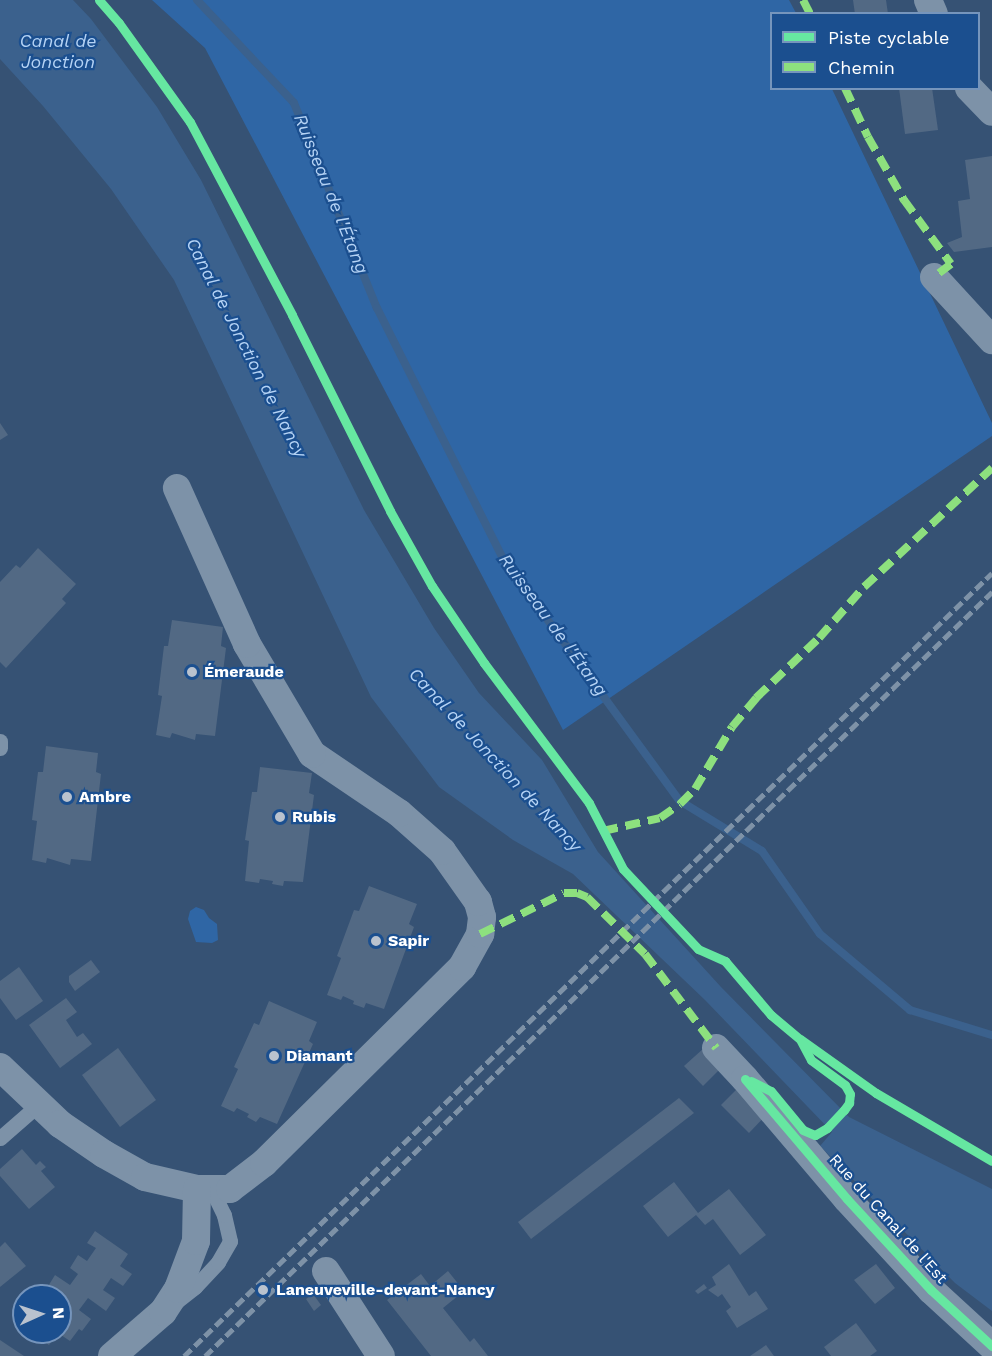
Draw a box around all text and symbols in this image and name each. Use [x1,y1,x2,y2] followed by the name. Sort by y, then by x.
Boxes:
[770,12,980,90] legend
[828,27,949,48] text: Piste cyclable
[19,31,97,74] water label: Canal de Jonction
[828,57,895,78] text: Chemin
[289,111,373,277] water label: Ruisseau de l'Étang
[181,234,311,462] water label: Canal de Jonction de Nancy
[494,550,612,700] water label: Ruisseau de l'Étang
[204,662,284,682] place label: Émeraude
[404,663,586,857] water label: Canal de Jonction de Nancy
[185,665,199,679] marker: Émeraude
[79,787,131,807] place label: Ambre
[60,790,74,804] marker: Ambre
[292,807,336,827] place label: Rubis
[273,810,287,824] marker: Rubis
[388,931,429,951] place label: Sapir
[369,934,383,948] marker: Sapir
[286,1046,353,1066] place label: Diamant
[267,1049,281,1063] marker: Diamant
[825,1150,951,1288] street label: Rue du Canal de l'Est
[276,1280,495,1300] place label: Laneuveville-devant-Nancy
[254,1281,272,1299] marker: Laneuveville-devant-Nancy
[12,1284,72,1344] north arrow
[49,1307,68,1320] text: N

